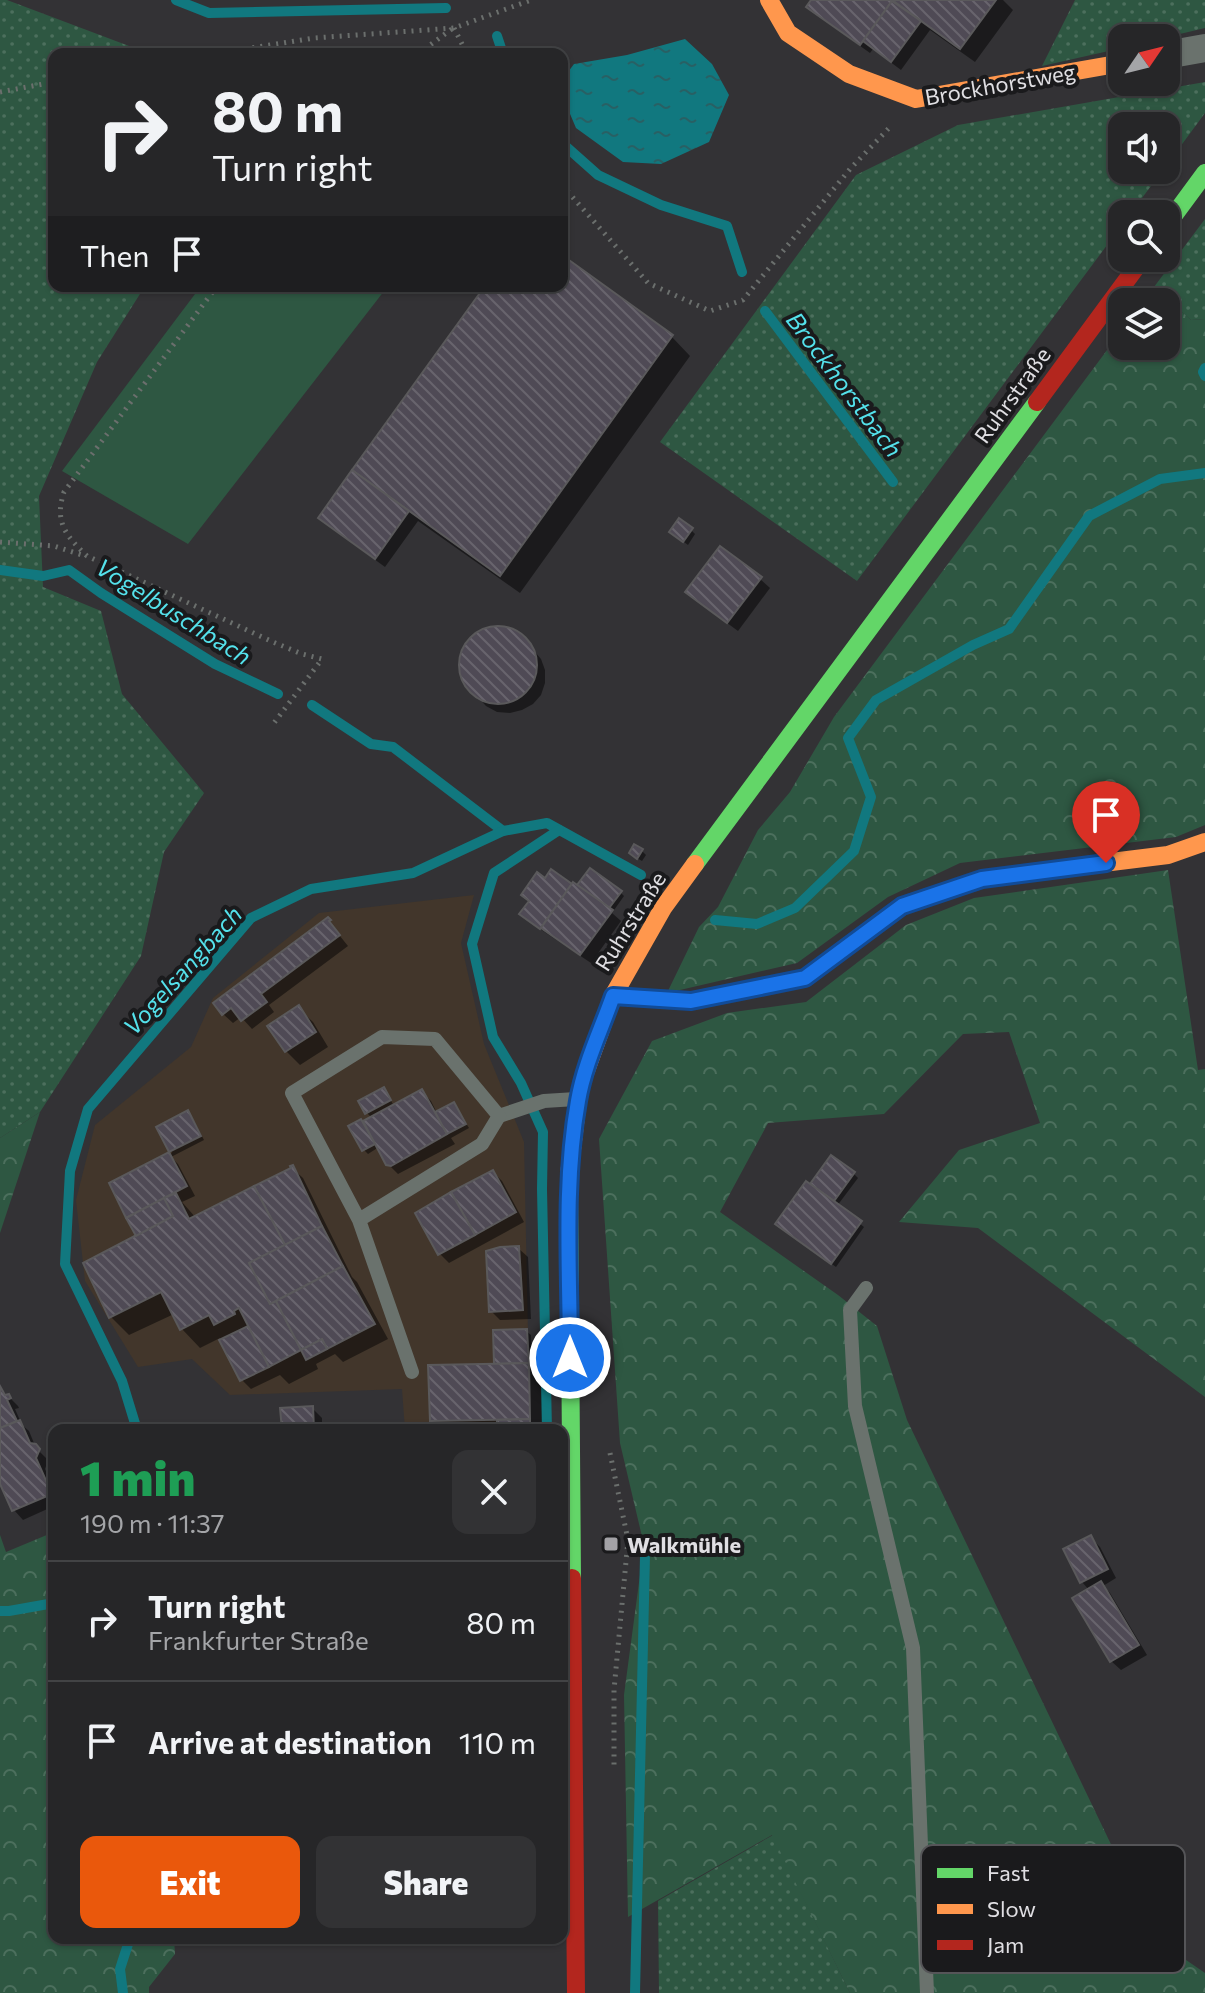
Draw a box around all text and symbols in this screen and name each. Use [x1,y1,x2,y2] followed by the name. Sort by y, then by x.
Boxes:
[1108,24,1180,96] north arrow
[1108,24,1180,360] map controls
[923,57,1077,111] street label: Brockhorstweg
[212,75,343,144] text: 80 m
[80,80,184,184] icon: right
[1108,112,1180,184] button: sound
[212,144,373,188] text: Turn right
[1108,200,1180,272] button: search
[165,232,209,276] icon: arrive
[80,236,149,273] text: Then
[1108,288,1180,360] button: layers
[781,306,909,462] water label: Brockhorstbach
[968,342,1056,448] street label: Ruhrstraße
[91,552,257,670] water label: Vogelbuschbach
[1072,781,1140,863] pin
[1084,793,1128,837] icon: arrive
[589,866,671,976] street label: Ruhrstraße
[117,900,247,1040] water label: Vogelsangbach
[528,1316,612,1400] position arrow
[80,1447,195,1506] text: 1 min
[452,1450,536,1534] button: close
[80,1507,224,1538] text: 190 m · 11:37
[627,1531,741,1558] place label: Walkmühle
[602,1535,620,1553] marker: Walkmühle
[148,1587,285,1624] text: Turn right
[80,1599,124,1643] icon: right
[466,1603,536,1640] text: 80 m
[148,1624,369,1655] text: Frankfurter Straße
[80,1719,124,1763] icon: arrive
[148,1723,432,1760] text: Arrive at destination
[459,1723,536,1760] text: 110 m
[80,1836,300,1928] button: Exit
[316,1836,536,1928] button: Share
[921,1845,1185,1973] legend
[987,1859,1030,1886] text: Fast
[987,1895,1036,1922] text: Slow
[987,1931,1024,1958] text: Jam

